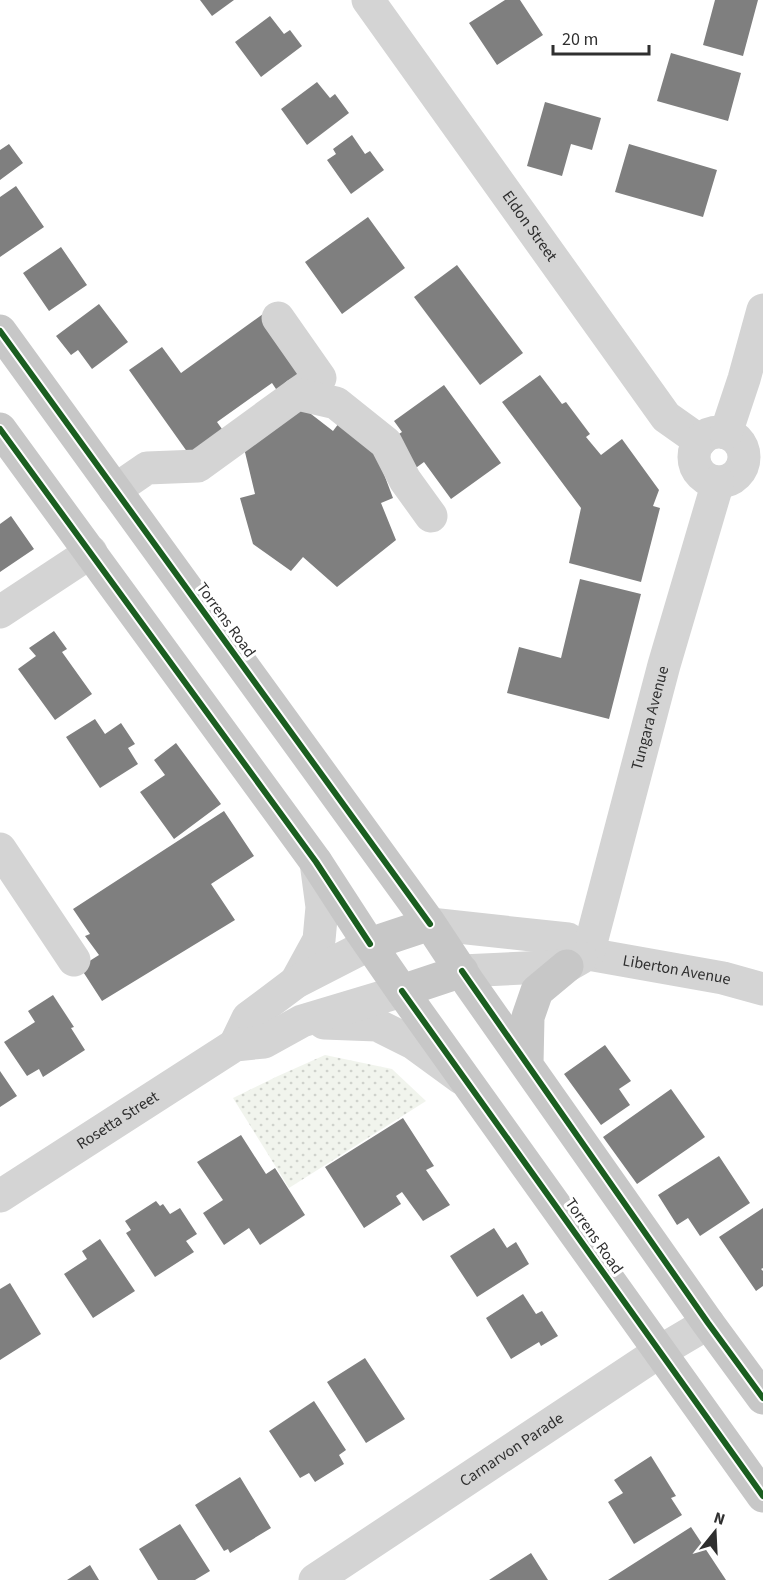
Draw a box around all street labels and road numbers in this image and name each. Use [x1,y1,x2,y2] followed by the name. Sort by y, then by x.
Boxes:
[497,186,563,266] street label: Eldon Street
[191,578,261,662] street label: Torrens Road
[626,663,674,773] street label: Tungara Avenue
[621,949,733,991] street label: Liberton Avenue
[72,1085,164,1155] street label: Rosetta Street
[560,1194,628,1278] street label: Torrens Road
[456,1407,568,1492] street label: Carnarvon Parade

